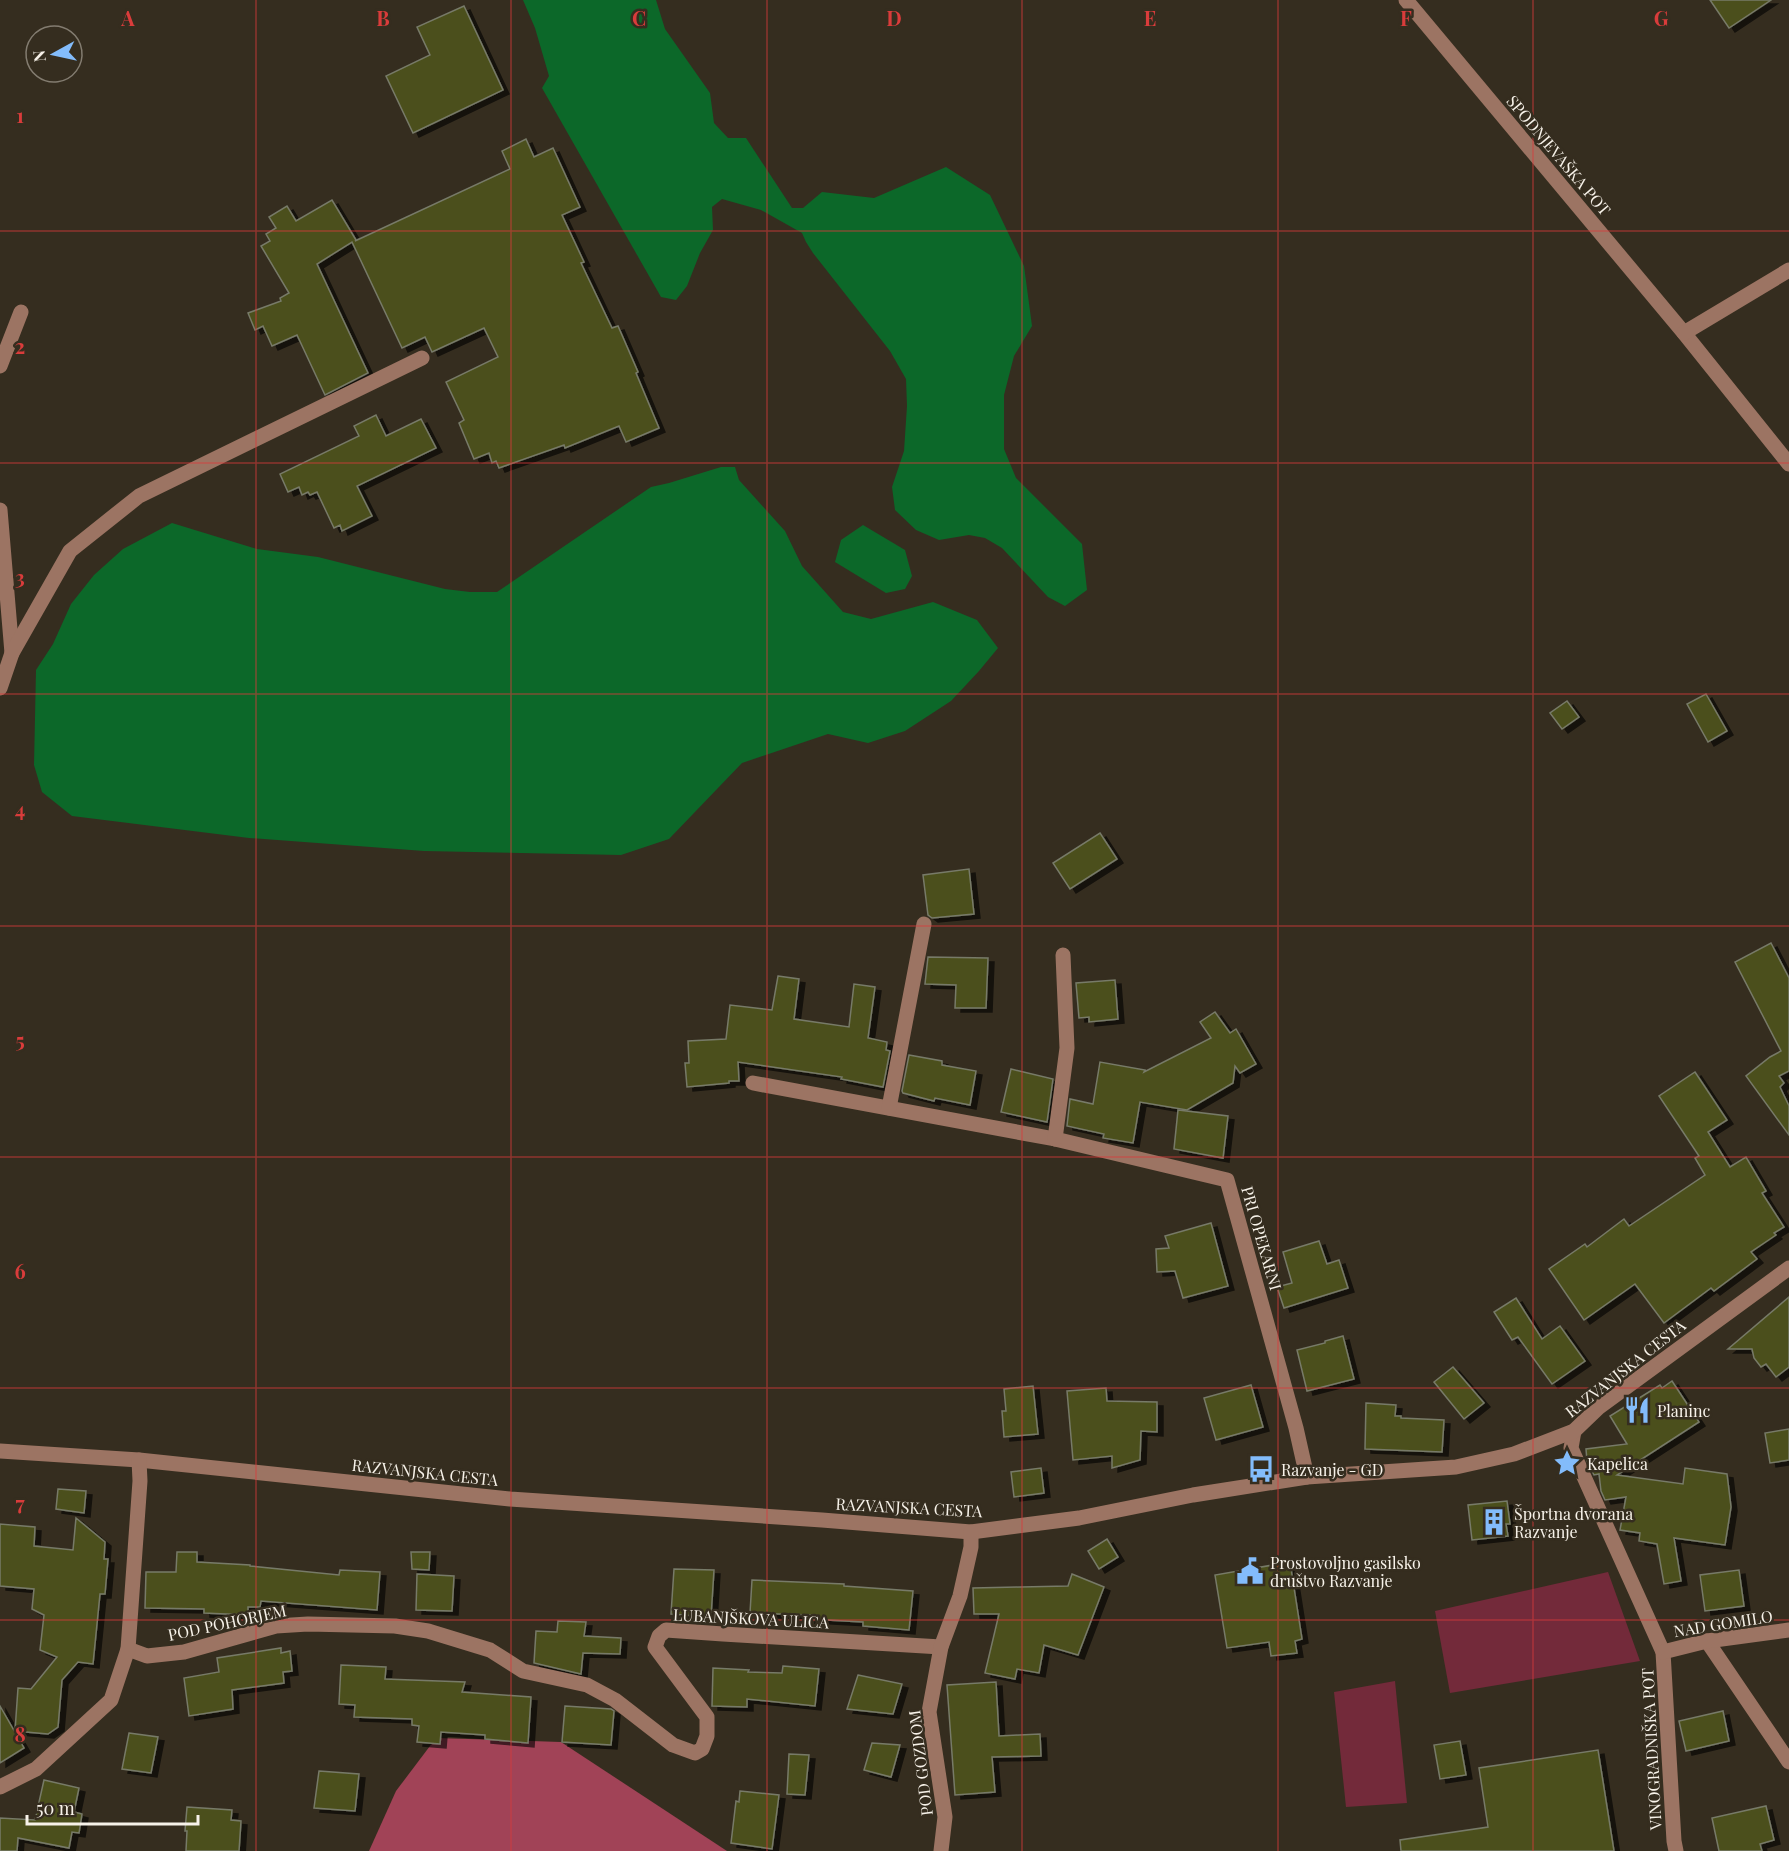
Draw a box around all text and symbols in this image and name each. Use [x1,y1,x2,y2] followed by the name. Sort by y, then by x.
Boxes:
[120,4,135,31] text: A
[376,4,390,31] text: B
[632,4,646,31] text: C
[886,4,902,31] text: D
[1144,4,1156,31] text: E
[1400,4,1412,31] text: F
[1654,4,1669,31] text: G
[24,24,84,84] north arrow
[27,49,50,63] text: N
[1502,90,1616,220] street label: SPODNJEVAŠKA POT
[16,101,24,128] text: 1
[15,332,25,359] text: 2
[15,563,25,590] text: 3
[15,795,25,822] text: 4
[15,1026,25,1053] text: 5
[1237,1184,1287,1292] street label: PRI OPEKARNI
[14,1257,26,1284] text: 6
[1561,1314,1690,1422] street label: RAZVANJSKA CESTA
[1622,1395,1652,1425] restaurant icon: Planinc
[1657,1400,1711,1421] place label: Planinc
[1552,1448,1582,1478] place icon: Kapelica
[1587,1453,1648,1474] place label: Kapelica
[351,1454,500,1490] street label: RAZVANJSKA CESTA
[1246,1454,1276,1484] bus stop icon: Razvanje - GD
[1281,1459,1383,1480] place label: Razvanje - GD
[15,1489,25,1516] text: 7
[835,1493,984,1521] street label: RAZVANJSKA CESTA
[1514,1503,1633,1542] place label: Športna dvorana Razvanje
[1479,1507,1509,1537] building icon: Športna dvorana Razvanje
[1270,1552,1421,1591] place label: Prostovoljno gasilsko društvo Razvanje
[1235,1556,1265,1586] public building icon: Prostovoljno gasilsko društvo Razvanje
[166,1599,288,1645] street label: POD POHORJEM
[672,1603,830,1633] street label: LUBANJŠKOVA ULICA
[1672,1605,1774,1641] street label: NAD GOMILO
[1636,1667,1666,1832] street label: VINOGRADNIŠKA POT
[903,1709,937,1817] street label: POD GOZDOM
[14,1720,26,1747] text: 8
[27,1788,198,1826] scale bar
[36,1796,75,1820] text: 50 m

